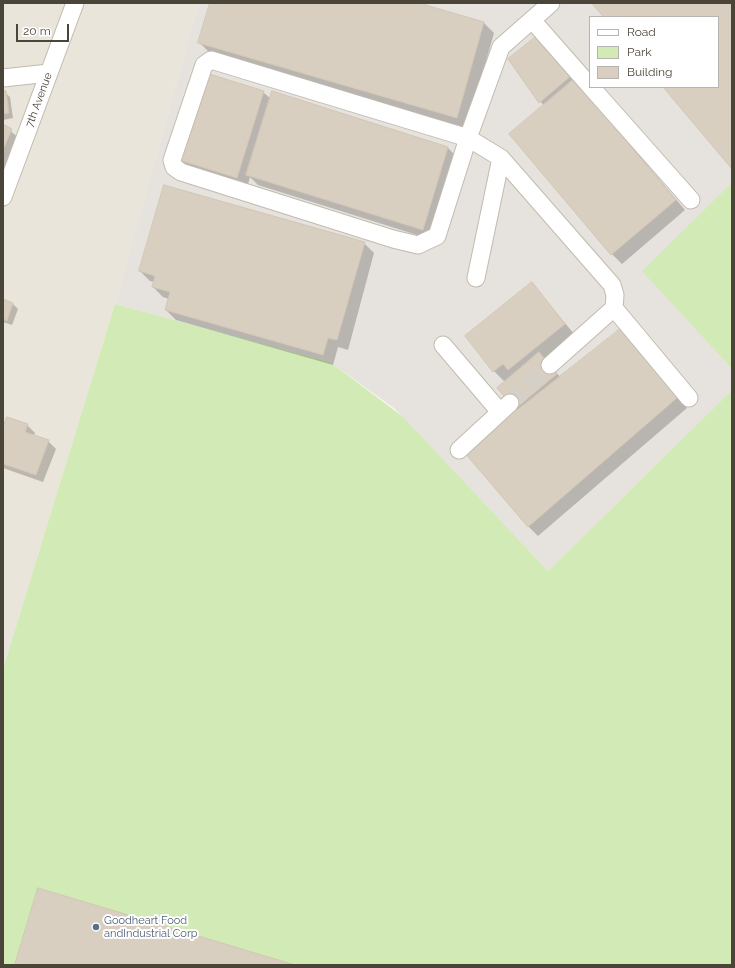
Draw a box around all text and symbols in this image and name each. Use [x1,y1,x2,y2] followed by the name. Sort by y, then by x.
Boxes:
[18,16,71,42] scale bar
[589,16,719,88] legend
[23,24,51,38] text: 20 m
[627,25,656,39] text: Road
[627,45,652,59] text: Park
[627,65,673,79] text: Building
[23,71,55,129] street label: 7th Avenue
[104,914,198,940] place label: Goodheart Food andIndustrial Corp
[91,922,101,932] marker: Goodheart Food andIndustrial Corp

